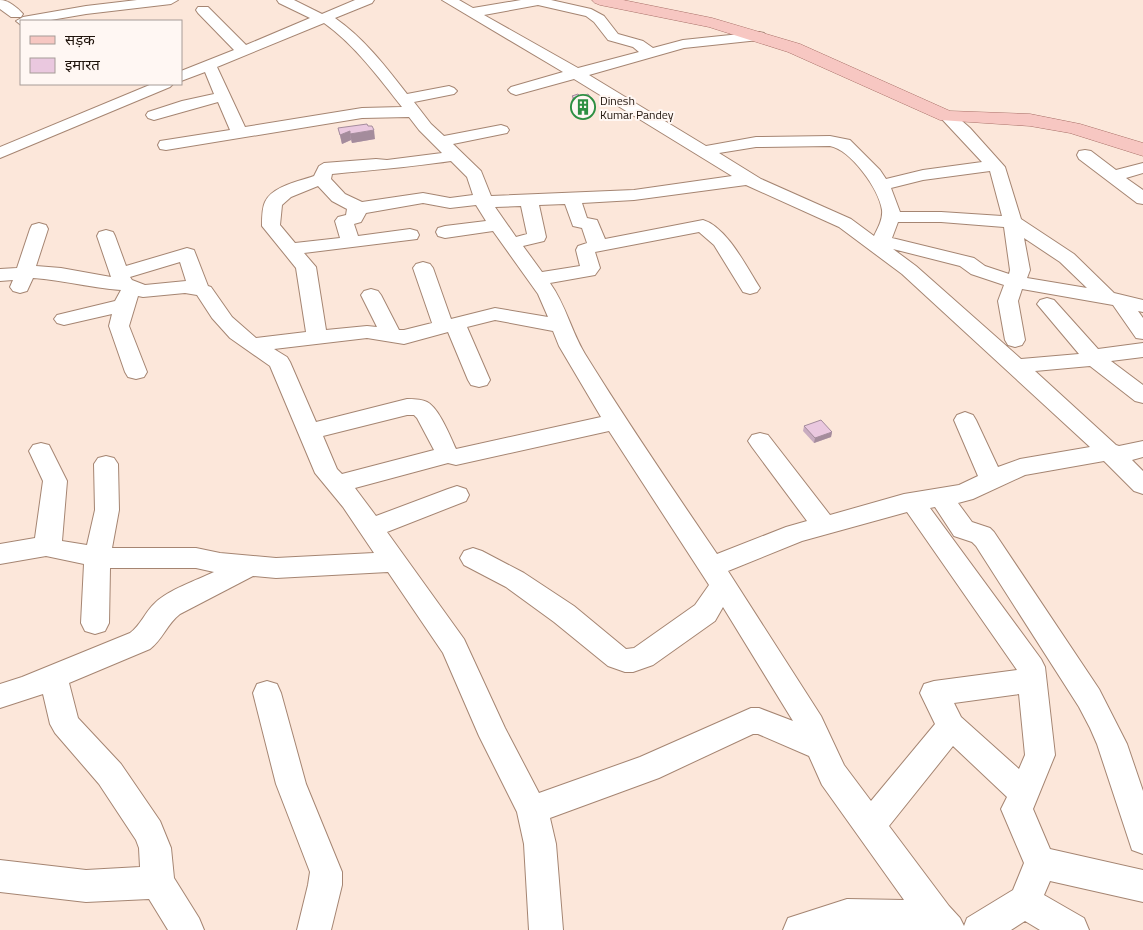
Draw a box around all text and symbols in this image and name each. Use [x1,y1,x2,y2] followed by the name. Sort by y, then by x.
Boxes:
[20,20,182,85] legend
[65,28,95,51] text: सड़क
[65,53,100,76] text: इमारत
[600,91,674,124] place label: Dinesh Kumar Pandey
[570,94,596,120] building icon: Dinesh Kumar Pandey

